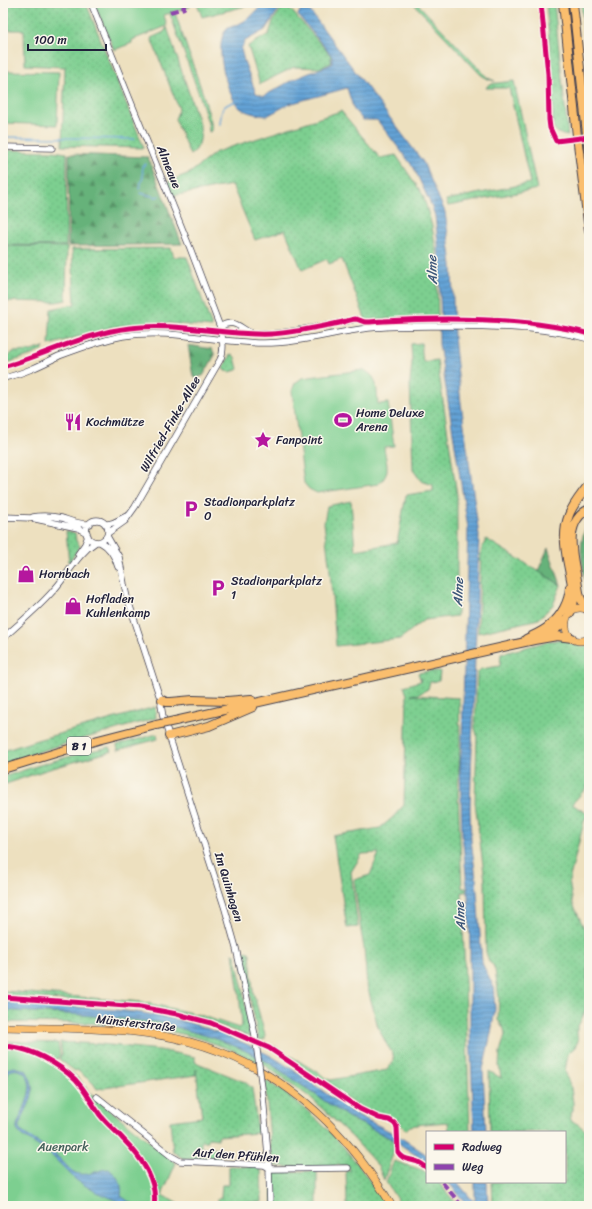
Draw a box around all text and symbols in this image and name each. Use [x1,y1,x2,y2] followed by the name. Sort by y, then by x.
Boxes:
[28,26,106,52] scale bar
[34,29,67,51] text: 100 m
[150,141,188,192] street label: Almeaue
[420,254,444,286] water label: Alme
[133,372,207,476] street label: Wilfried-Finke-Allee
[355,402,424,438] place label: Home Deluxe Arena
[333,410,353,430] sports icon: Home Deluxe Arena
[86,411,144,433] place label: Kochmütze
[63,412,83,432] restaurant icon: Kochmütze
[276,429,323,451] place label: Fanpoint
[253,430,273,450] place icon: Fanpoint
[204,491,295,527] place label: Stadionparkplatz 0
[181,499,201,519] parking icon: Stadionparkplatz 0
[39,563,90,585] place label: Hornbach
[16,564,36,584] shop icon: Hornbach
[231,570,322,606] place label: Stadionparkplatz 1
[446,576,470,608] water label: Alme
[208,578,228,598] parking icon: Stadionparkplatz 1
[86,588,151,624] place label: Hofladen Kuhlenkamp
[63,596,83,616] shop icon: Hofladen Kuhlenkamp
[67,737,91,755] road number: B 1
[208,848,250,925] street label: Im Quinhagen
[448,900,472,932] water label: Alme
[95,1008,177,1038] street label: Münsterstraße
[426,1131,566,1183] legend
[37,1136,89,1158] park label: Auenpark
[462,1136,502,1158] text: Radweg
[191,1141,280,1169] street label: Auf den Pfühlen
[462,1156,483,1178] text: Weg

